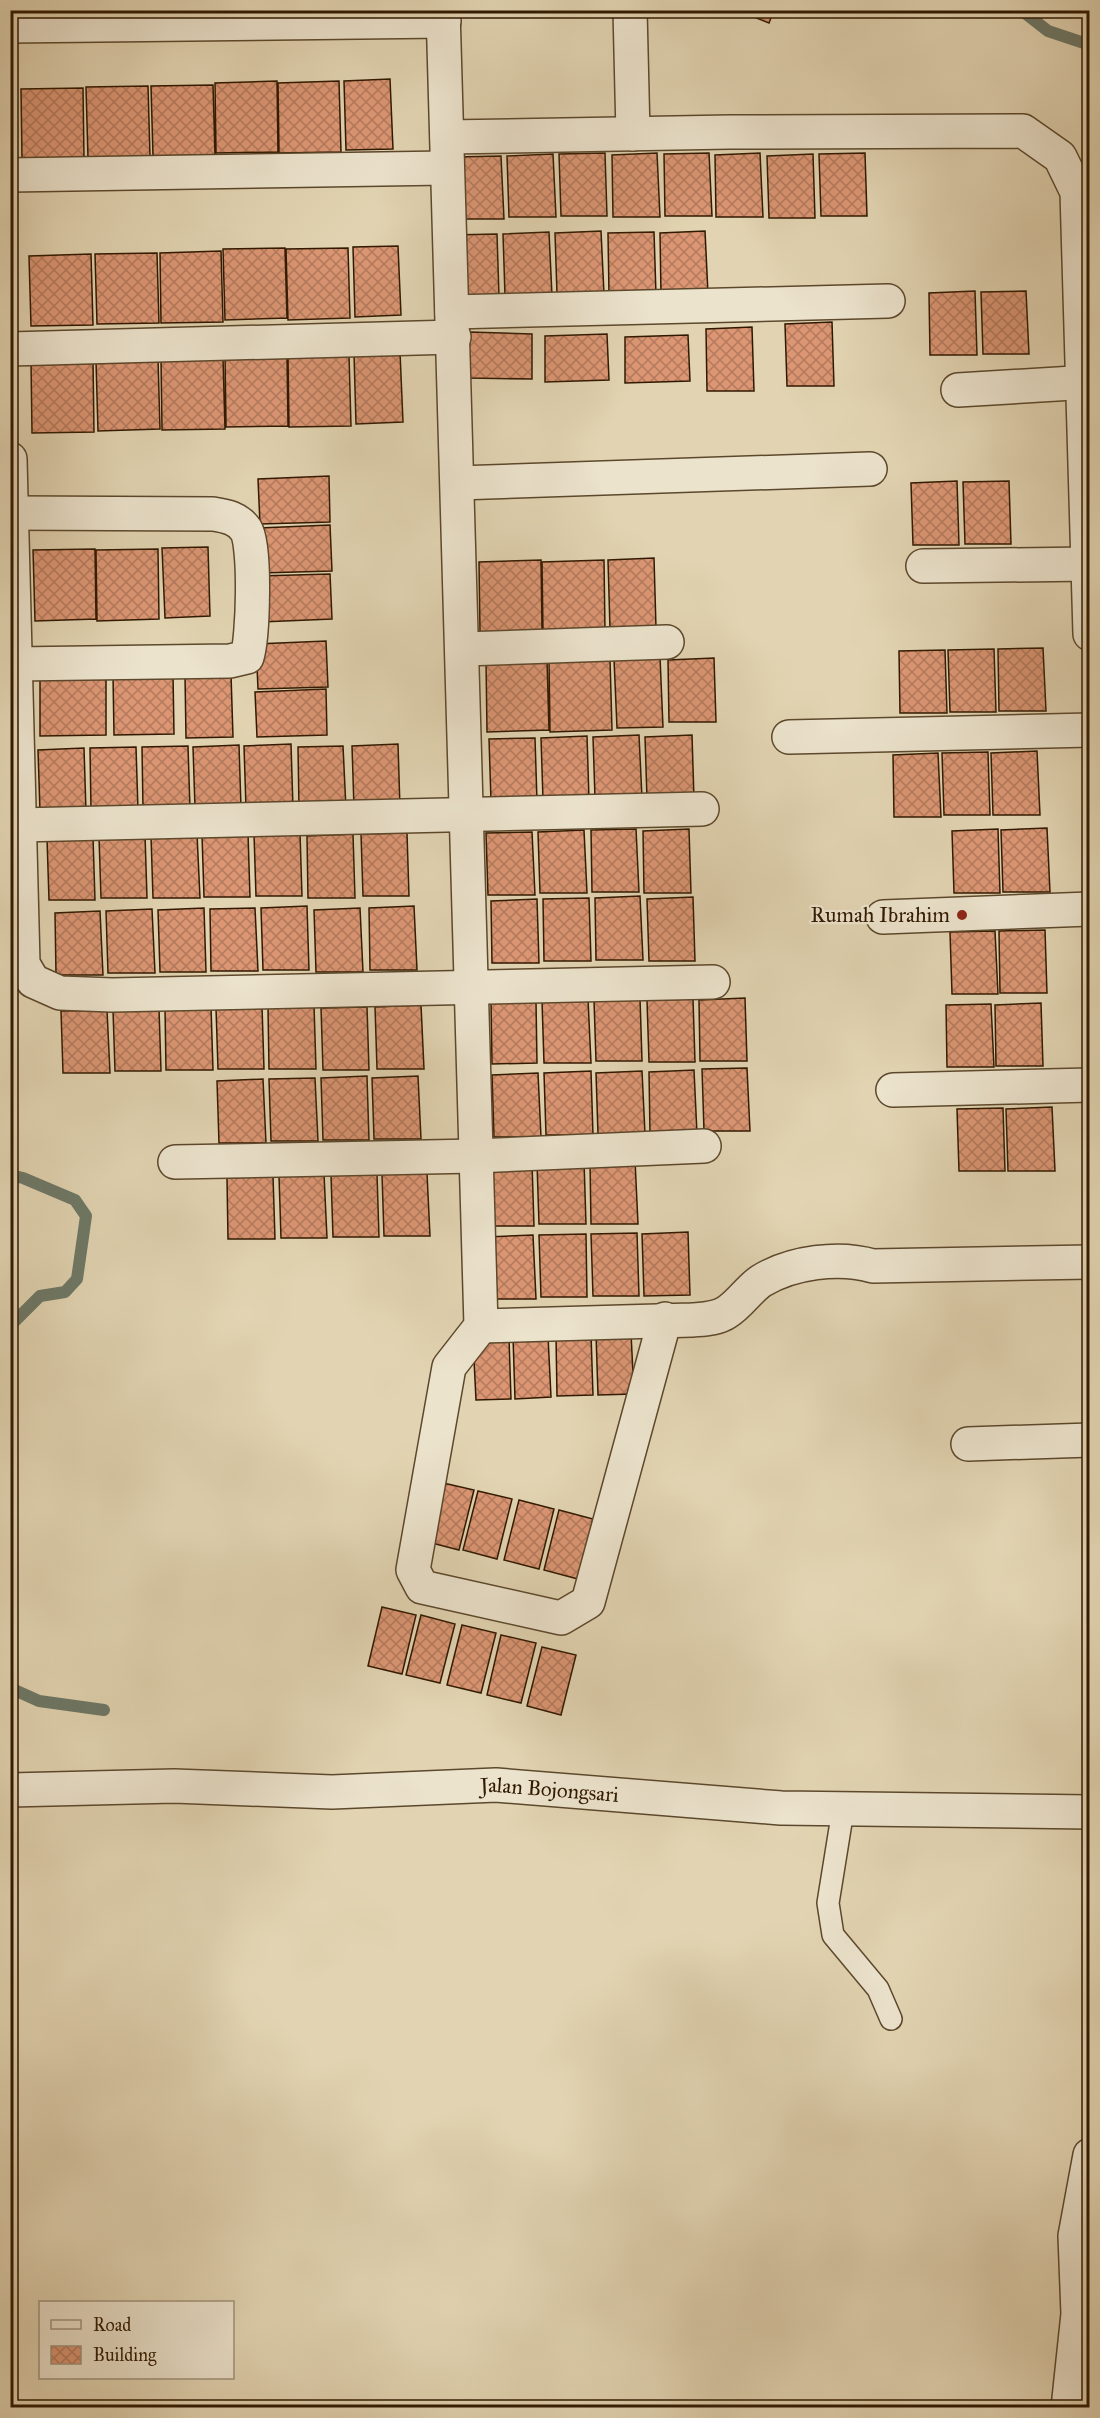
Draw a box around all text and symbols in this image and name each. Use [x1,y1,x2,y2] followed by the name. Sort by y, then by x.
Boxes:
[811,902,950,928] place label: Rumah Ibrahim
[955,908,969,922] marker: Rumah Ibrahim
[478,1772,620,1808] street label: Jalan Bojongsari
[39,2301,234,2379] legend
[93,2314,131,2336] text: Road
[93,2344,157,2367] text: Building

